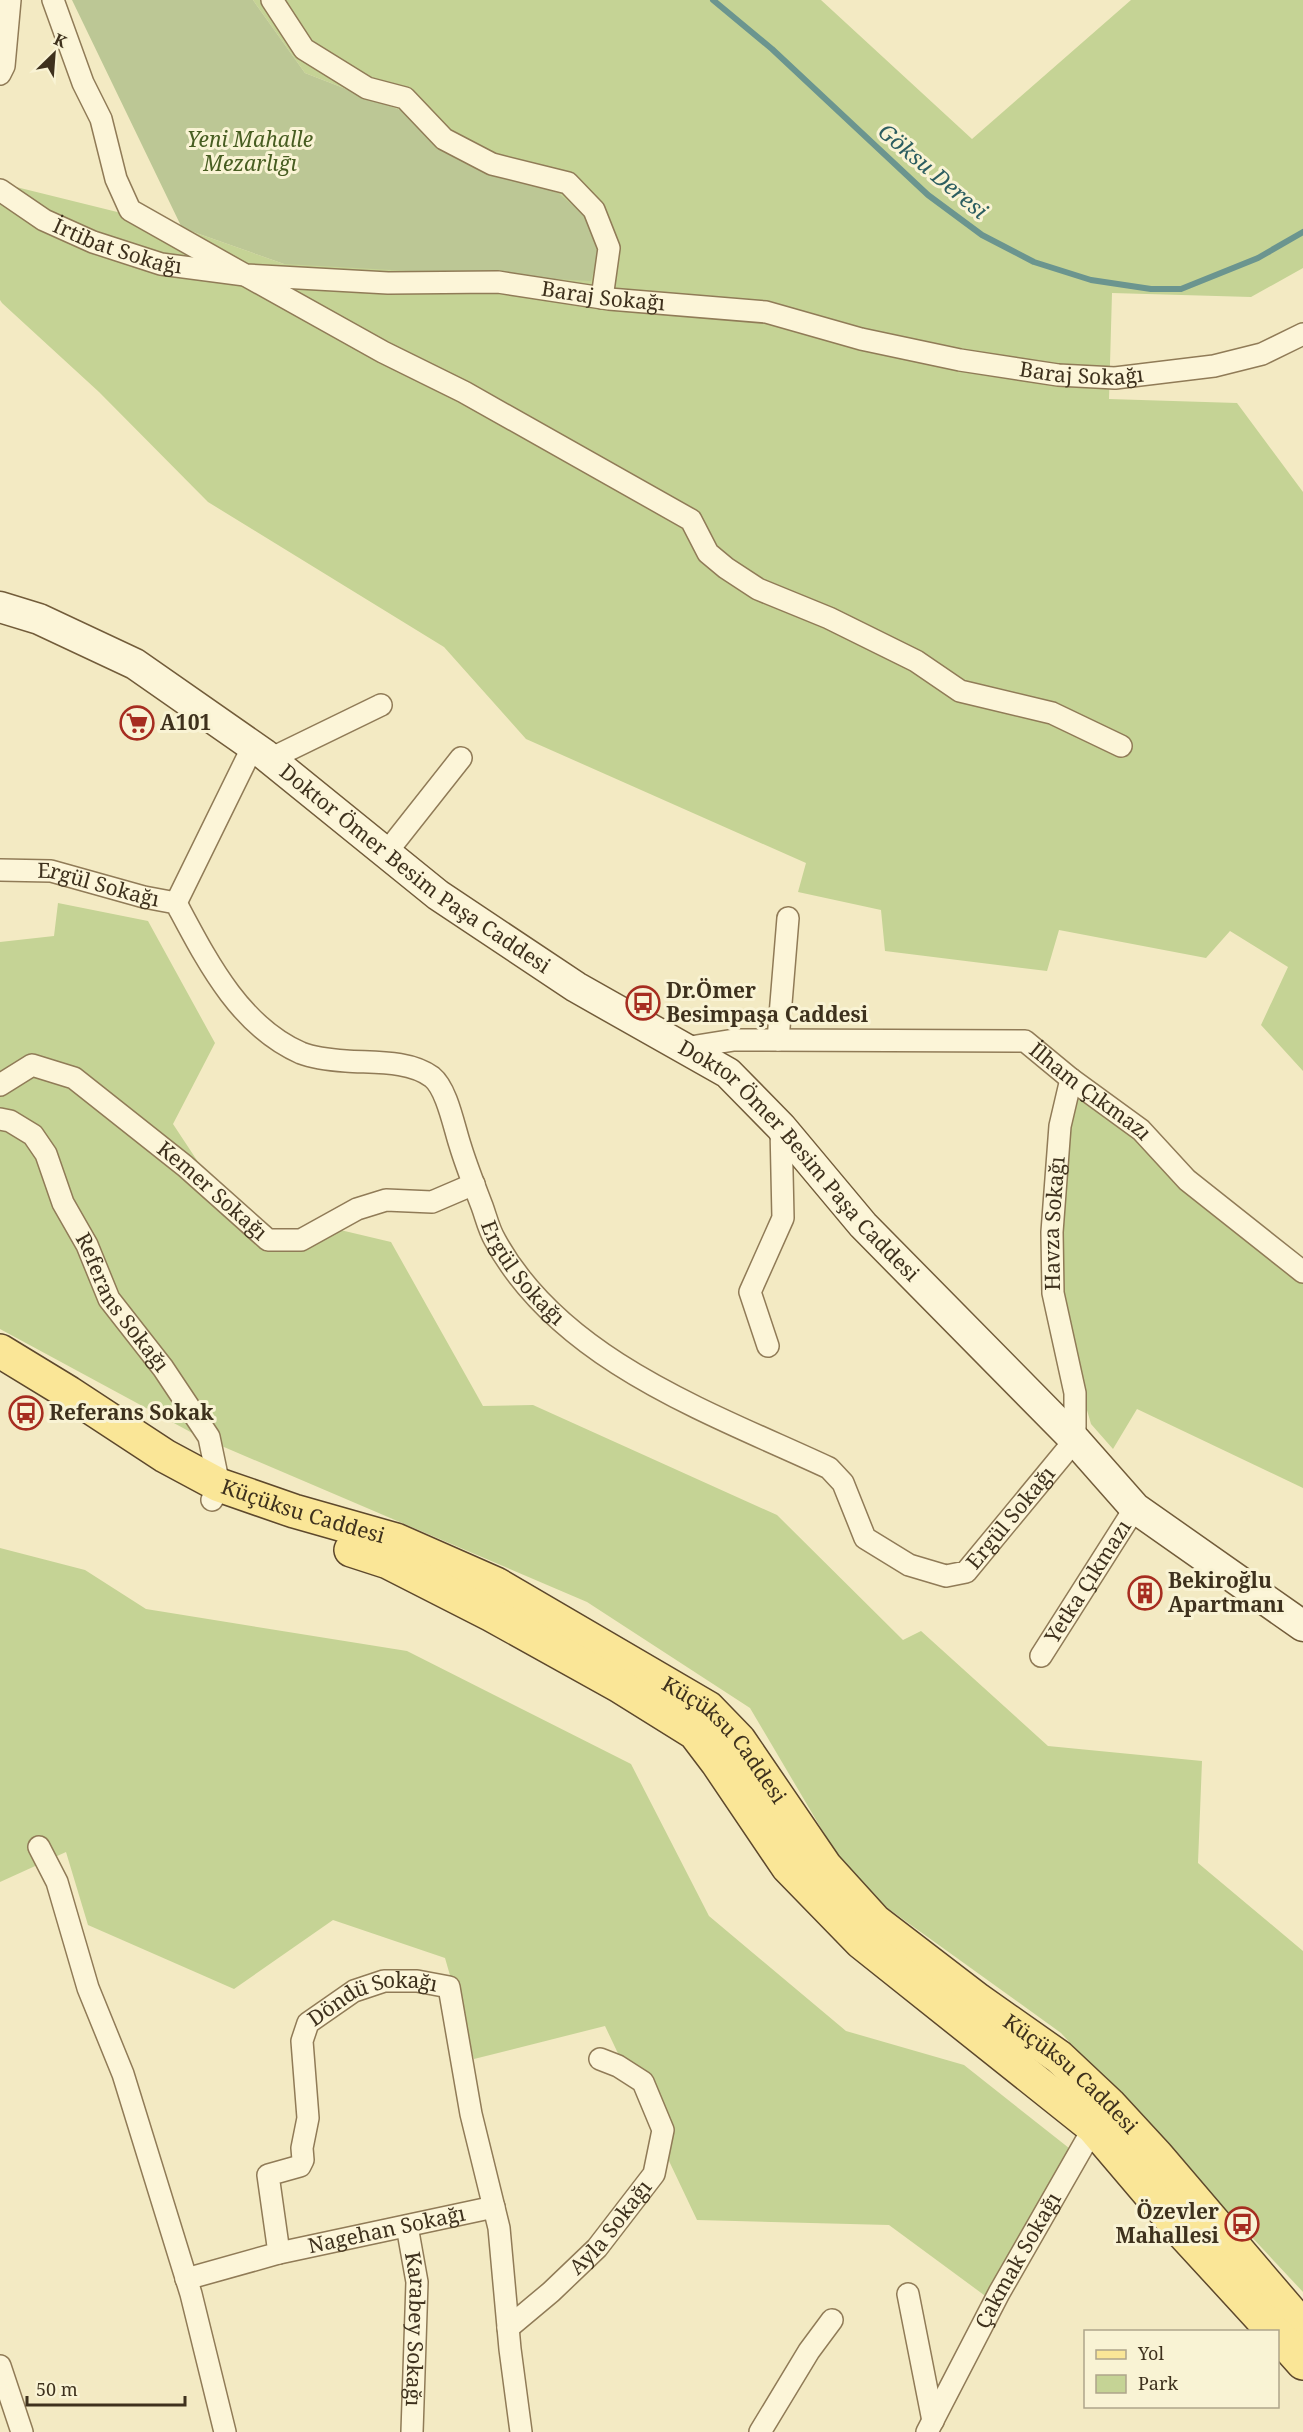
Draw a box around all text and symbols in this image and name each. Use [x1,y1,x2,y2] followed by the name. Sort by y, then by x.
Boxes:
[24,24,84,84] north arrow
[50,28,71,53] text: K
[873,116,995,225] water label: Göksu Deresi
[187,125,313,177] park label: Yeni Mahalle Mezarlıḡı
[49,211,184,280] street label: İrtibat Sokağı
[540,274,667,317] street label: Baraj Sokağı
[1018,354,1145,391] street label: Baraj Sokağı
[119,705,155,741] supermarket icon: A101
[160,708,211,736] place label: A101
[274,757,557,979] street label: Doktor Ömer Besim Paşa Caddesi
[37,856,162,913] street label: Ergül Sokağı
[666,976,869,1028] place label: Dr.Ömer Besimpaşa Caddesi
[625,985,661,1021] bus stop icon: Dr.Ömer Besimpaşa Caddesi
[674,1033,926,1287] street label: Doktor Ömer Besim Paşa Caddesi
[1024,1035,1158,1146] street label: İlham Çıkmazı
[152,1134,274,1246] street label: Kemer Sokağı
[1037,1155,1071,1291] street label: Havza Sokağı
[475,1216,571,1331] street label: Ergül Sokağı
[70,1227,176,1377] street label: Referans Sokağı
[8,1395,44,1431] bus stop icon: Referans Sokak
[49,1398,214,1426] place label: Referans Sokak
[959,1460,1061,1575] street label: Ergül Sokağı
[218,1472,388,1549] street label: Küçüksu Caddesi
[1037,1514,1137,1649] street label: Yetka Çıkmazı
[1168,1566,1285,1618] place label: Bekiroğlu Apartmanı
[1127,1575,1163,1611] building icon: Bekiroğlu Apartmanı
[657,1669,793,1809] street label: Küçüksu Caddesi
[302,1966,440,2032] street label: Döndü Sokağı
[998,2007,1145,2139] street label: Küçüksu Caddesi
[563,2174,657,2280] street label: Ayla Sokağı
[968,2187,1067,2333] street label: Çakmak Sokağı
[1116,2197,1220,2249] place label: Özevler Mahallesi
[305,2198,468,2259] street label: Nagehan Sokağı
[1224,2206,1260,2242] bus stop icon: Özevler Mahallesi
[399,2249,432,2407] street label: Karabey Sokağı
[1084,2330,1279,2408] legend
[1137,2341,1164,2365] text: Yol
[27,2369,184,2407] scale bar
[1138,2371,1178,2395] text: Park
[36,2377,78,2401] text: 50 m

